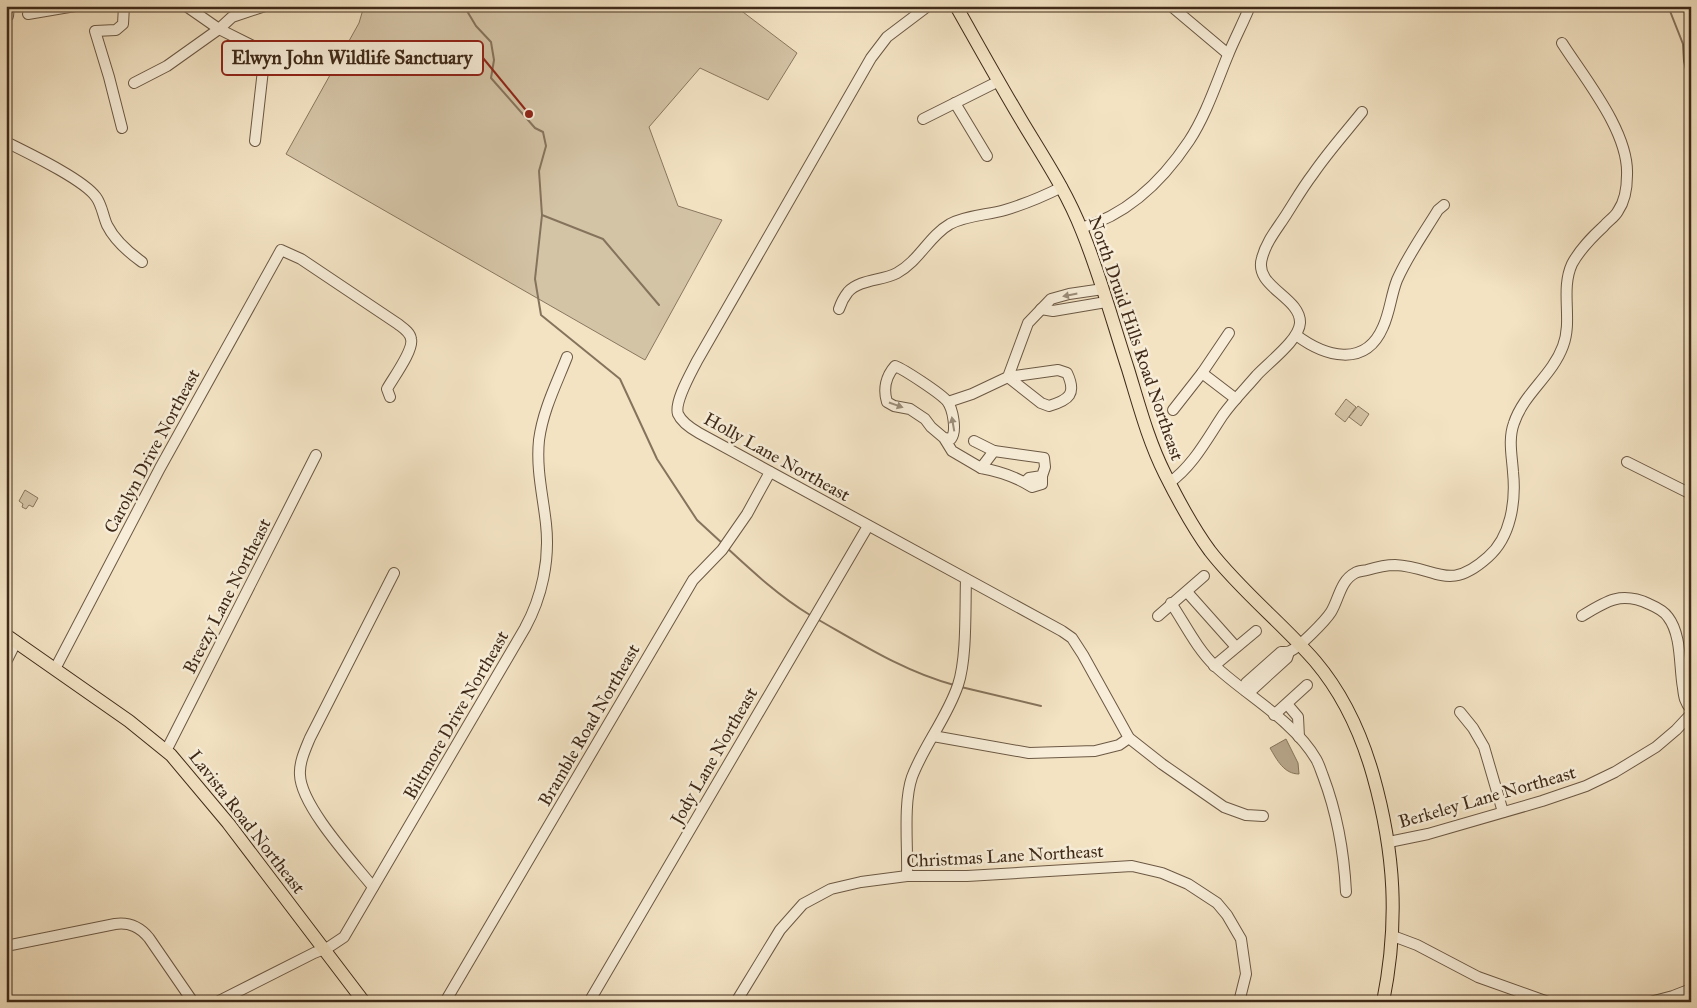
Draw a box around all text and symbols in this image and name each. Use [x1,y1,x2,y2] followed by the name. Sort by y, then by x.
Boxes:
[222,41,483,75] callout: Elwyn John Wildlife Sanctuary
[232,46,473,70] text: Elwyn John Wildlife Sanctuary
[1084,213,1189,464] street label: North Druid Hills Road Northeast
[1062,291,1078,299] one-way arrow
[99,365,205,537] street label: Carolyn Drive Northeast
[889,401,904,409] one-way arrow
[700,408,854,507] street label: Holly Lane Northeast
[949,416,957,432] one-way arrow
[178,514,276,677] street label: Breezy Lane Northeast
[399,626,514,803] street label: Biltmore Drive Northeast
[534,640,645,810] street label: Bramble Road Northeast
[665,683,763,831] street label: Jody Lane Northeast
[184,746,310,899] street label: Lavista Road Northeast
[1396,761,1579,833] street label: Berkeley Lane Northeast
[906,840,1105,872] street label: Christmas Lane Northeast

